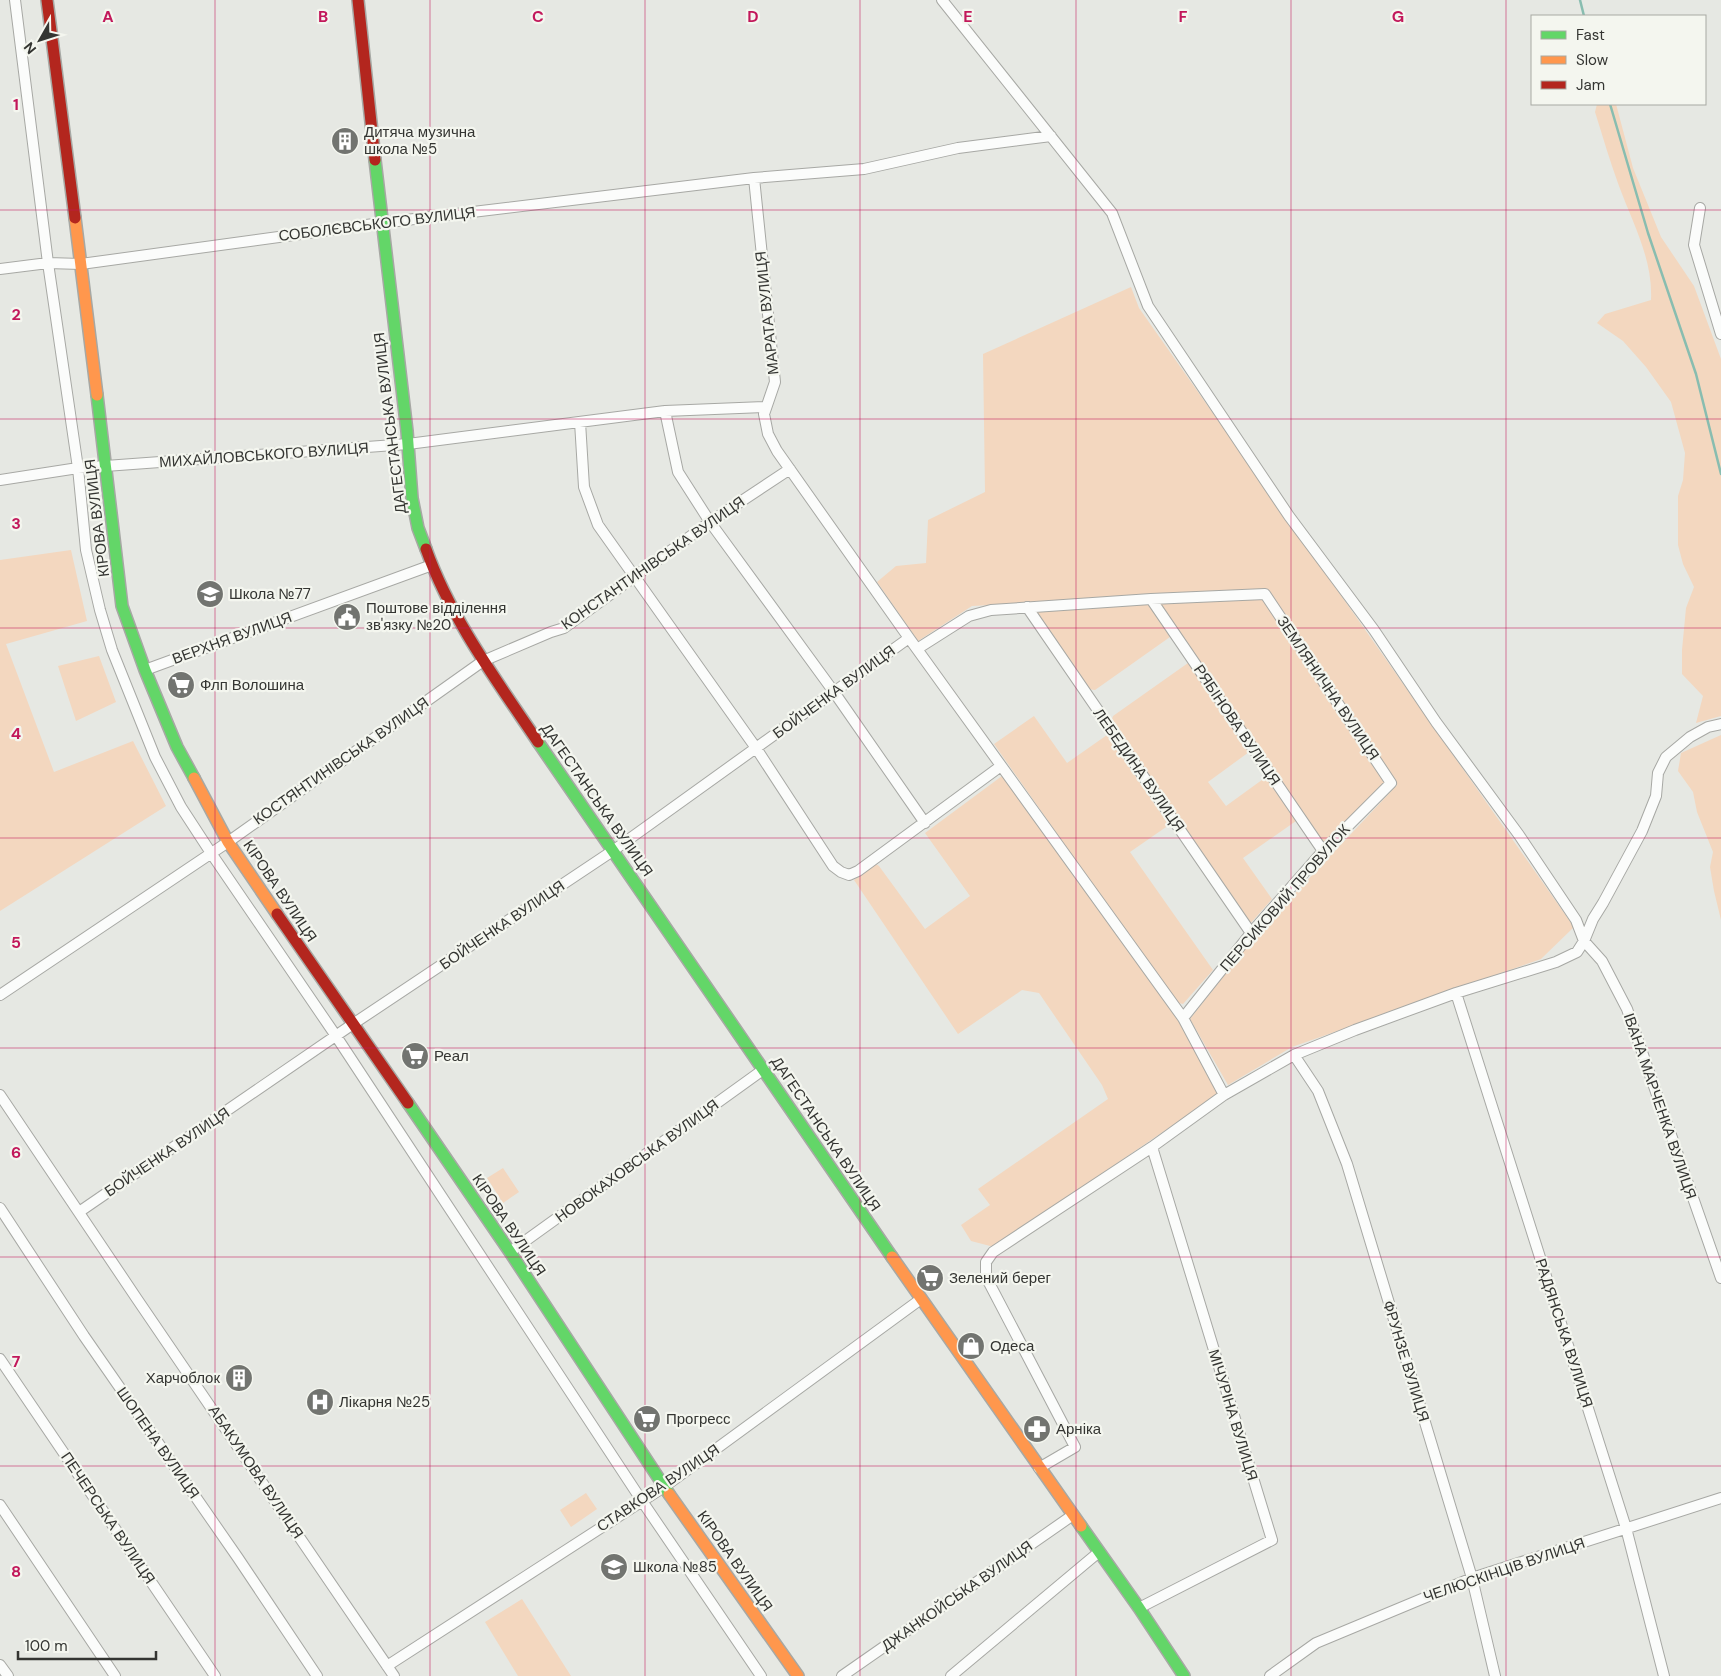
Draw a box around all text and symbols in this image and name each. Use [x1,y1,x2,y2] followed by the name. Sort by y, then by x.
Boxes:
[102,6,114,27] text: A
[318,6,328,27] text: B
[532,6,544,27] text: C
[747,6,759,27] text: D
[963,6,973,27] text: E
[1179,6,1188,27] text: F
[1392,6,1404,27] text: G
[15,15,65,65] north arrow
[1531,15,1706,105] legend
[1576,25,1605,45] text: Fast
[20,39,40,58] text: N
[1576,50,1609,70] text: Slow
[1576,75,1605,95] text: Jam
[13,94,19,115] text: 1
[364,122,476,159] place label: Дитяча музична школа №5
[330,126,360,156] building icon: Дитяча музична школа №5
[277,202,477,246] street label: СОБОЛЄВСЬКОГО ВУЛИЦЯ
[751,250,783,376] street label: МАРАТА ВУЛИЦЯ
[11,304,21,325] text: 2
[369,331,411,515] street label: ДАГЕСТАНСЬКА ВУЛИЦЯ
[159,438,369,472] street label: МИХАЙЛОВСЬКОГО ВУЛИЦЯ
[80,458,114,578] street label: КІРОВА ВУЛИЦЯ
[557,492,749,634] street label: КОНСТАНТИНІВСЬКА ВУЛИЦЯ
[11,513,21,534] text: 3
[195,579,225,609] school or university icon: Школа №77
[229,584,311,604] place label: Школа №77
[366,598,506,635] place label: Поштове відділення зв'язку №20
[332,602,362,632] public building icon: Поштове відділення зв'язку №20
[169,607,295,669] street label: ВЕРХНЯ ВУЛИЦЯ
[1272,612,1384,764] street label: ЗЕМЛЯНИЧНА ВУЛИЦЯ
[769,641,899,743] street label: БОЙЧЕНКА ВУЛИЦЯ
[1189,661,1285,789] street label: РЯБІНОВА ВУЛИЦЯ
[166,670,196,700] supermarket icon: Флп Волошина
[200,675,305,695] place label: Флп Волошина
[249,693,433,829] street label: КОСТЯНТИНІВСЬКА ВУЛИЦЯ
[1089,704,1189,836] street label: ЛЕБЕДИНА ВУЛИЦЯ
[536,719,658,881] street label: ДАГЕСТАНСЬКА ВУЛИЦЯ
[11,723,21,744] text: 4
[1215,820,1355,976] street label: ПЕРСИКОВИЙ ПРОВУЛОК
[238,836,322,946] street label: КІРОВА ВУЛИЦЯ
[436,876,568,974] street label: БОЙЧЕНКА ВУЛИЦЯ
[11,932,21,953] text: 5
[1619,1010,1701,1202] street label: ІВАНА МАРЧЕНКА ВУЛИЦЯ
[400,1041,430,1071] supermarket icon: Реал
[434,1046,469,1066] place label: Реал
[767,1053,885,1215] street label: ДАГЕСТАНСЬКА ВУЛИЦЯ
[551,1095,723,1227] street label: НОВОКАХОВСЬКА ВУЛИЦЯ
[101,1103,233,1201] street label: БОЙЧЕНКА ВУЛИЦЯ
[11,1142,21,1163] text: 6
[467,1170,551,1280] street label: КІРОВА ВУЛИЦЯ
[1530,1256,1598,1410] street label: РАДЯНСЬКА ВУЛИЦЯ
[915,1263,945,1293] supermarket icon: Зелений берег
[949,1268,1051,1288] place label: Зелений берег
[1378,1298,1434,1424] street label: ФРУНЗЕ ВУЛИЦЯ
[956,1331,986,1361] shop icon: Одеса
[990,1336,1035,1356] place label: Одеса
[1204,1347,1262,1483] street label: МІЧУРІНА ВУЛИЦЯ
[12,1351,21,1372] text: 7
[224,1363,254,1393] building icon: Харчоблок
[146,1368,220,1388] place label: Харчоблок
[112,1383,204,1503] street label: ШОПЕНА ВУЛИЦЯ
[305,1387,335,1417] hospital icon: Лікарня №25
[339,1392,430,1412] place label: Лікарня №25
[204,1401,308,1543] street label: АБАКУМОВА ВУЛИЦЯ
[632,1404,662,1434] supermarket icon: Прогресс
[666,1409,731,1429] place label: Прогресс
[1022,1414,1052,1444] pharmacy icon: Арніка
[1056,1419,1102,1439] place label: Арніка
[593,1439,723,1537] street label: СТАВКОВА ВУЛИЦЯ
[56,1448,160,1588] street label: ПЕЧЕРСЬКА ВУЛИЦЯ
[693,1507,777,1615] street label: КІРОВА ВУЛИЦЯ
[1420,1533,1588,1607] street label: ЧЕЛЮСКІНЦІВ ВУЛИЦЯ
[877,1536,1037,1656] street label: ДЖАНКОЙСЬКА ВУЛИЦЯ
[599,1552,629,1582] school or university icon: Школа №85
[633,1557,717,1577] place label: Школа №85
[11,1561,21,1582] text: 8
[18,1628,155,1660] scale bar
[25,1636,68,1656] text: 100 m

